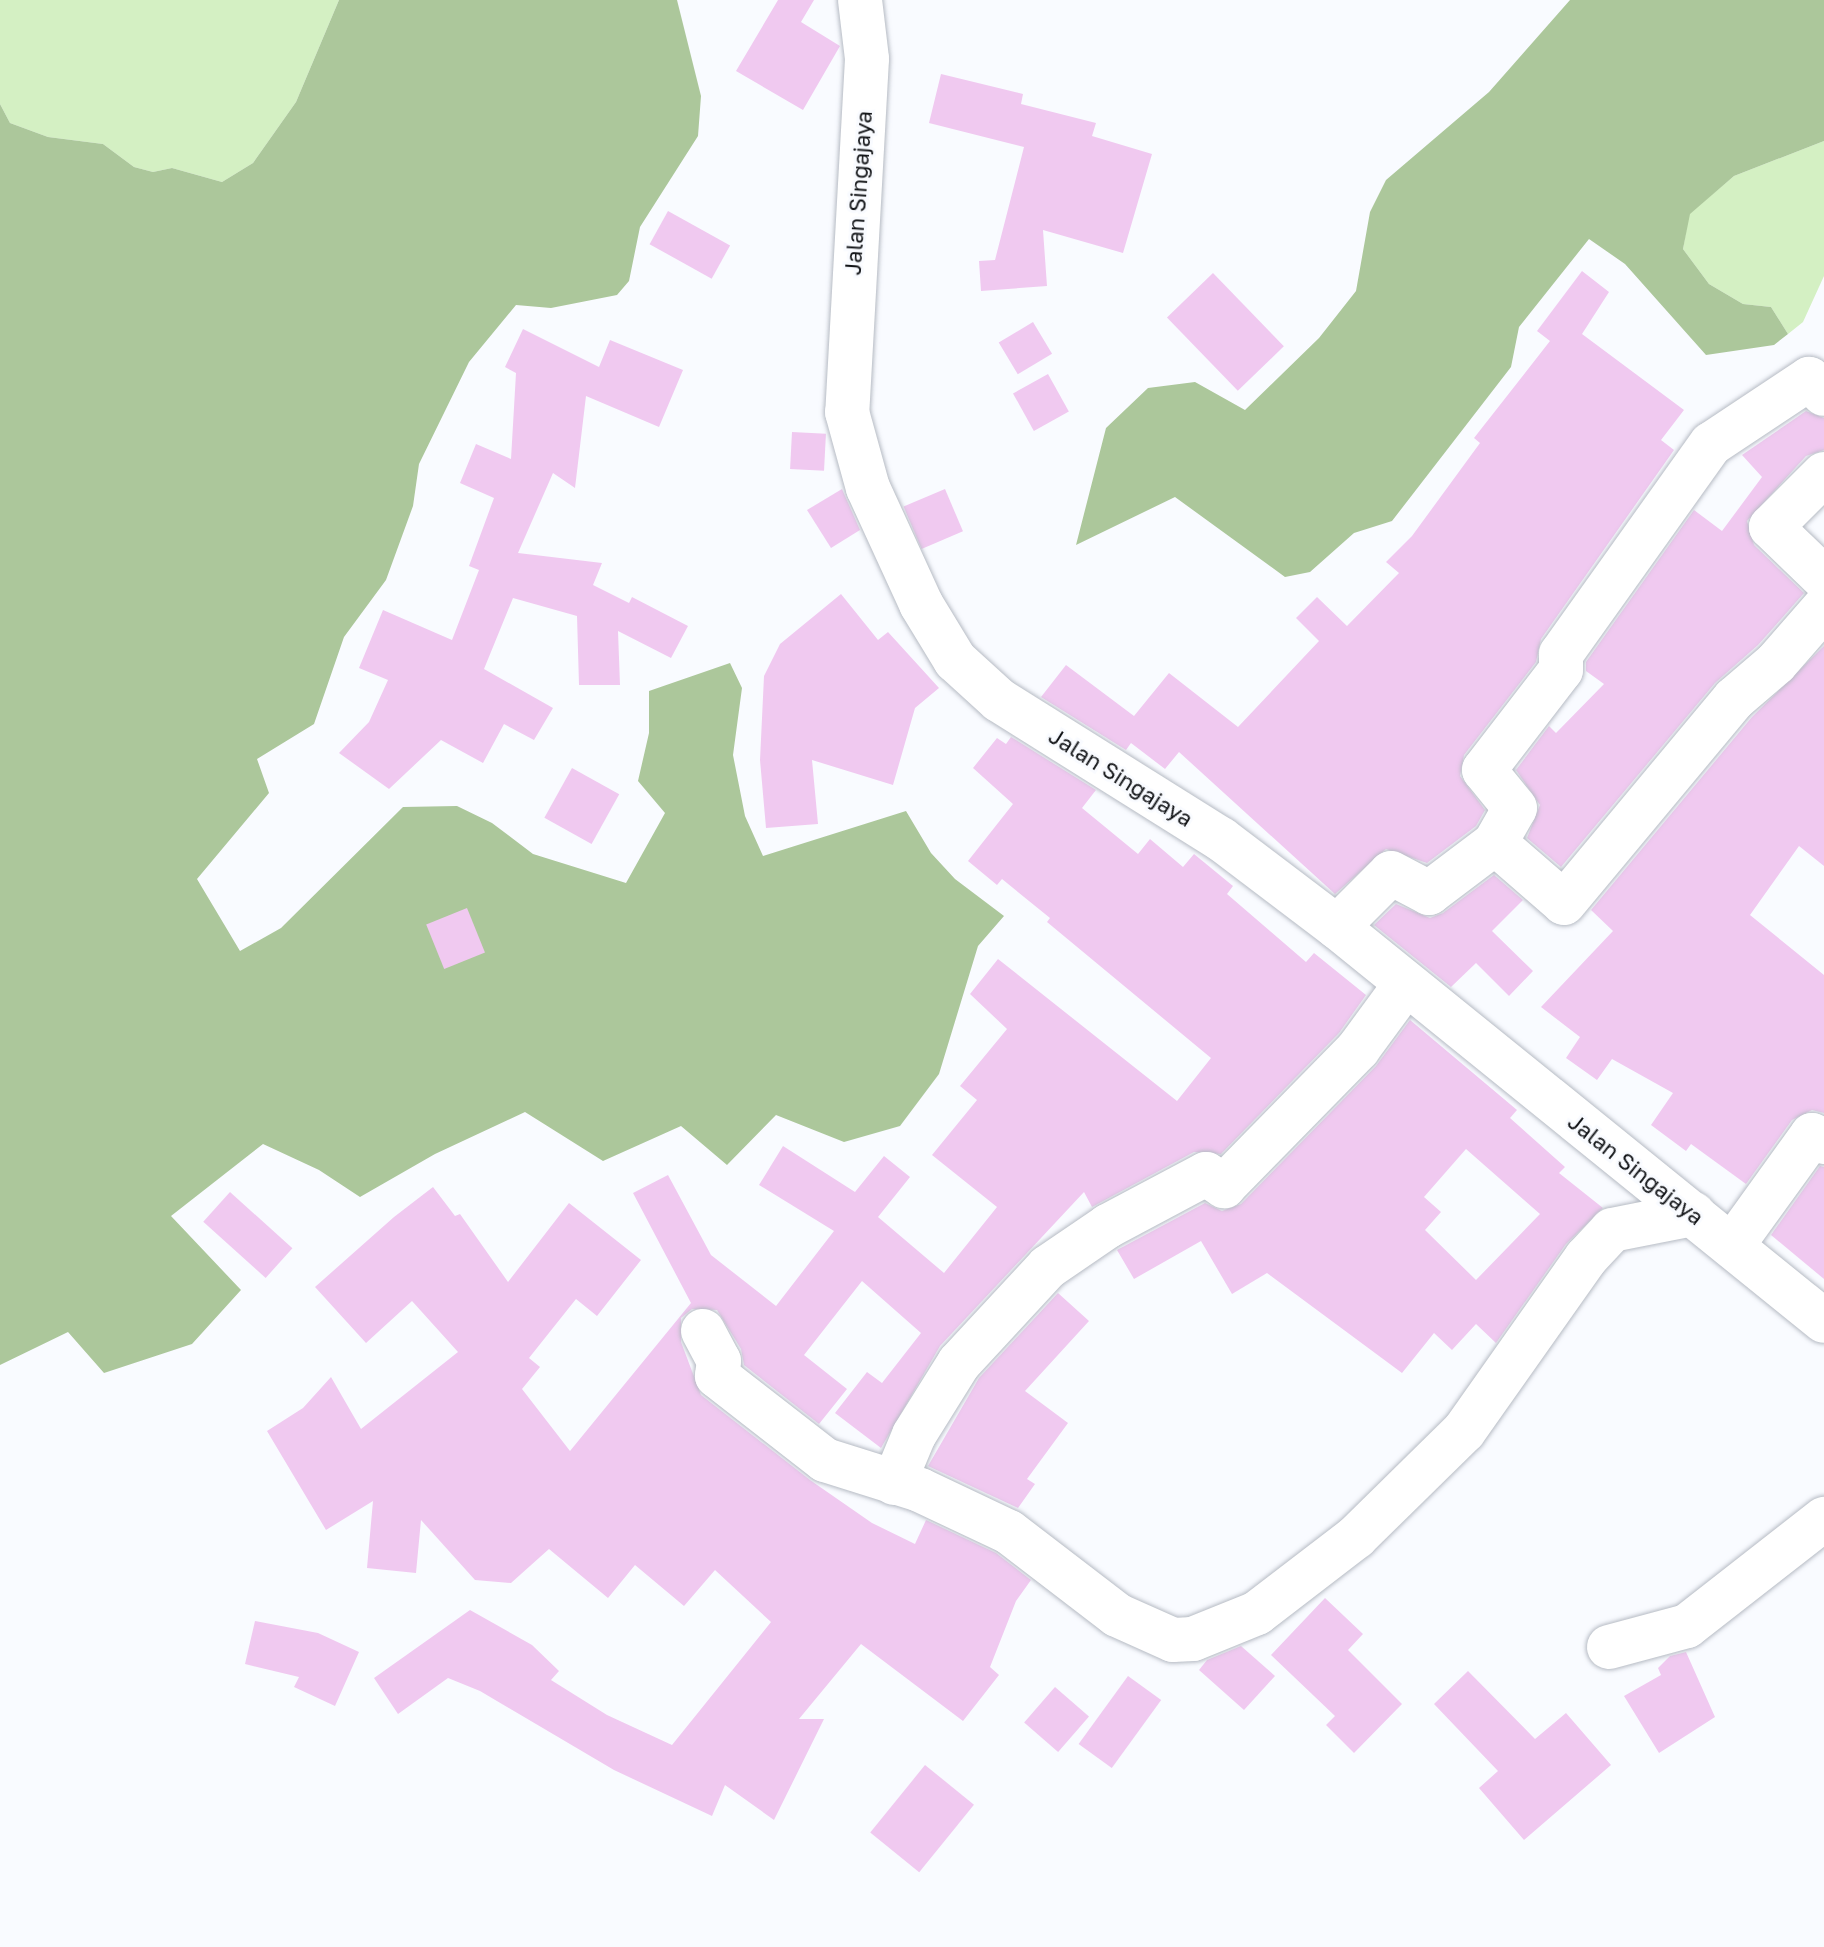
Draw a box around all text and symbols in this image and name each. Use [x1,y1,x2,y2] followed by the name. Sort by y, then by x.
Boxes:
[839,110,877,276] street label: Jalan Singajaya
[1044,722,1198,832] street label: Jalan Singajaya
[1563,1108,1709,1230] street label: Jalan Singajaya

